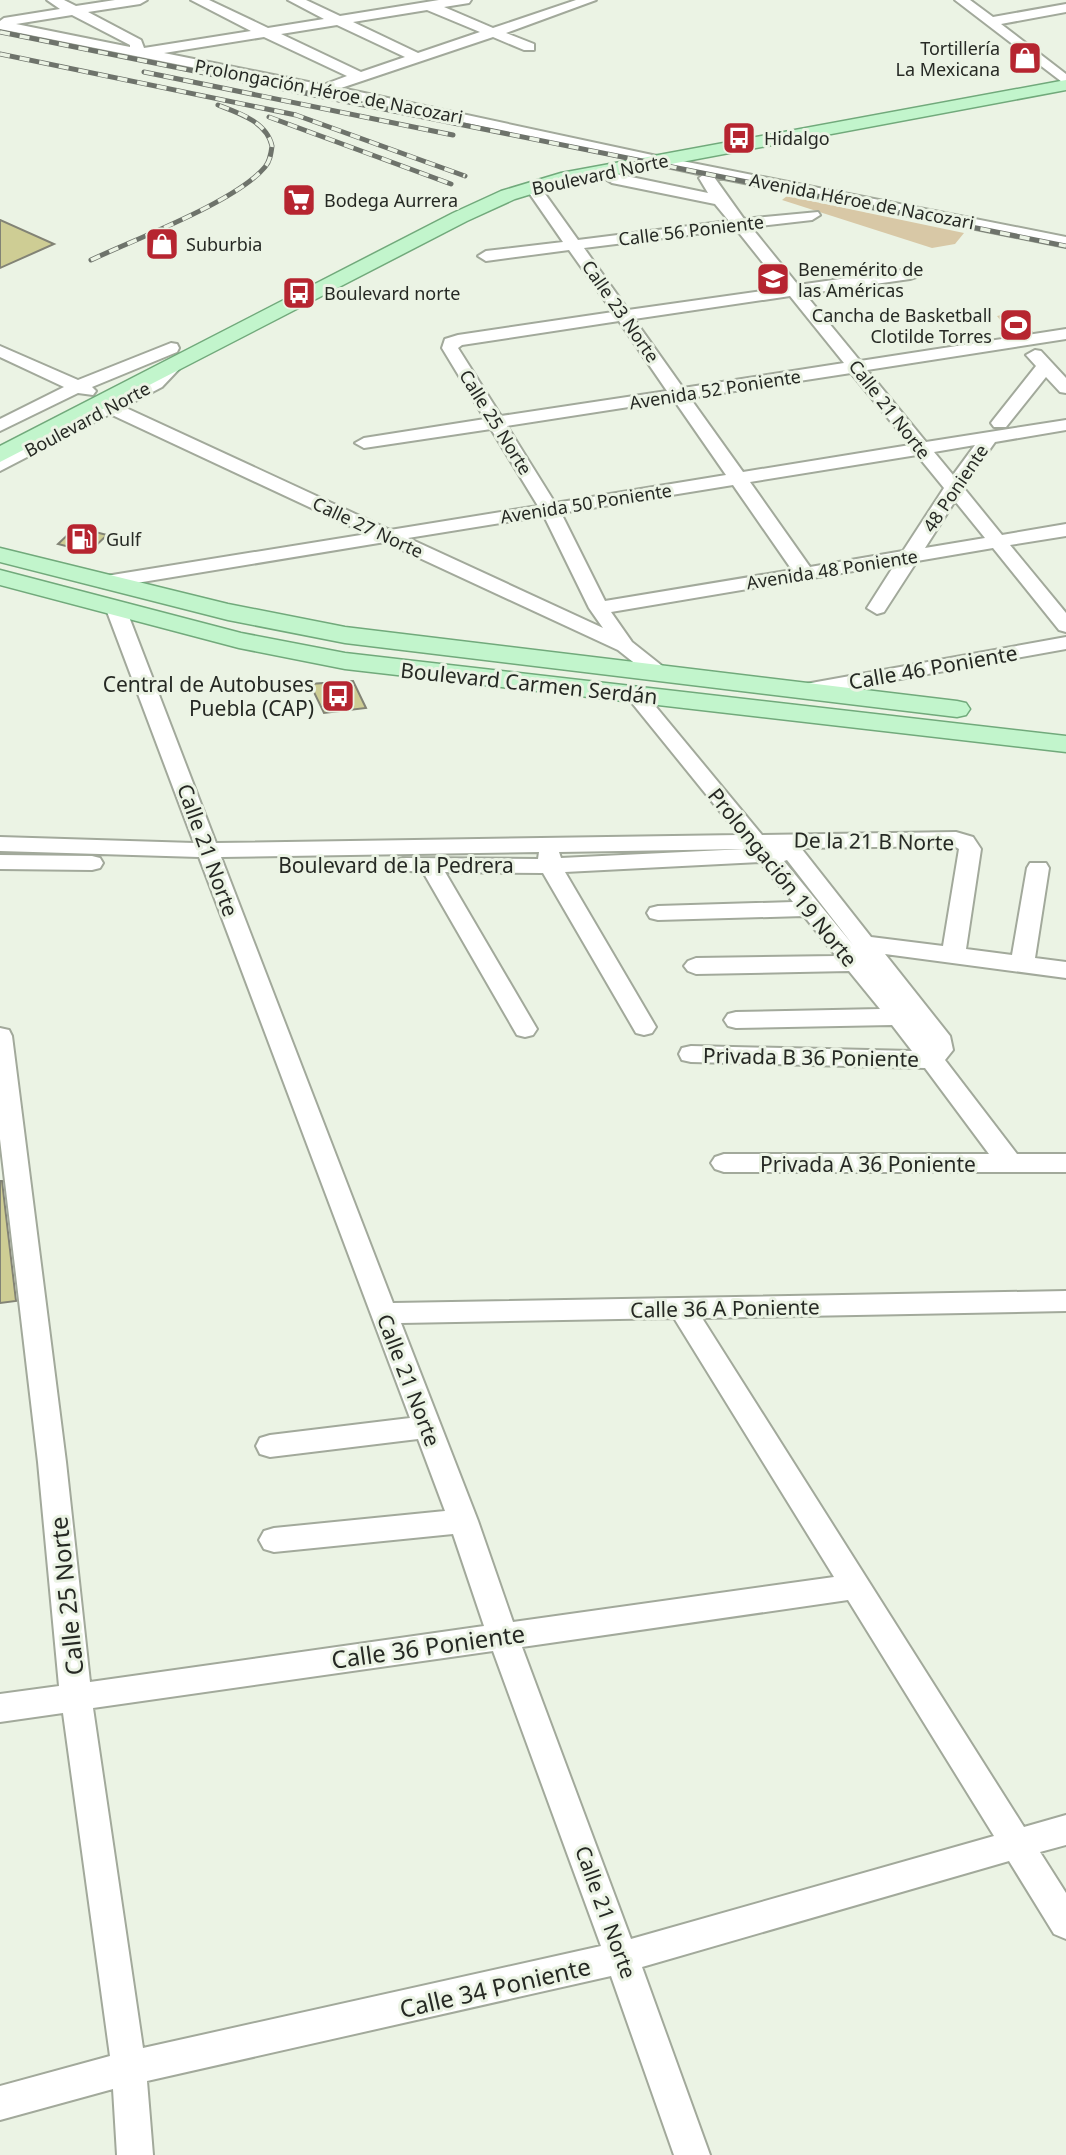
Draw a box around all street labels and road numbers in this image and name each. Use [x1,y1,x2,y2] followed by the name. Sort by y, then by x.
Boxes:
[193,53,465,129] street label: Prolongación Héroe de Nacozari
[530,148,670,200] street label: Boulevard Norte
[748,167,976,235] street label: Avenida Héroe de Nacozari
[617,209,765,251] street label: Calle 56 Poniente
[577,255,665,367] street label: Calle 23 Norte
[844,355,936,463] street label: Calle 21 Norte
[628,364,802,414] street label: Avenida 52 Poniente
[454,365,538,479] street label: Calle 25 Norte
[20,376,154,462] street label: Boulevard Norte
[917,440,993,536] street label: 48 Poniente
[499,478,673,528] street label: Avenida 50 Poniente
[309,491,427,563] street label: Calle 27 Norte
[745,544,919,594] street label: Avenida 48 Poniente
[846,638,1020,696] street label: Calle 46 Poniente
[399,656,659,710] street label: Boulevard Carmen Serdán
[171,780,245,920] street label: Calle 21 Norte
[702,782,864,972] street label: Prolongación 19 Norte
[793,826,955,856] street label: De la 21 B Norte
[278,851,514,879] street label: Boulevard de la Pedrera
[703,1041,919,1073] street label: Privada B 36 Poniente
[760,1150,976,1178] street label: Privada A 36 Poniente
[630,1292,820,1324] street label: Calle 36 A Poniente
[371,1310,447,1450] street label: Calle 21 Norte
[41,1515,91,1677] street label: Calle 25 Norte
[329,1616,527,1676] street label: Calle 36 Poniente
[569,1842,643,1982] street label: Calle 21 Norte
[396,1949,594,2025] street label: Calle 34 Poniente

